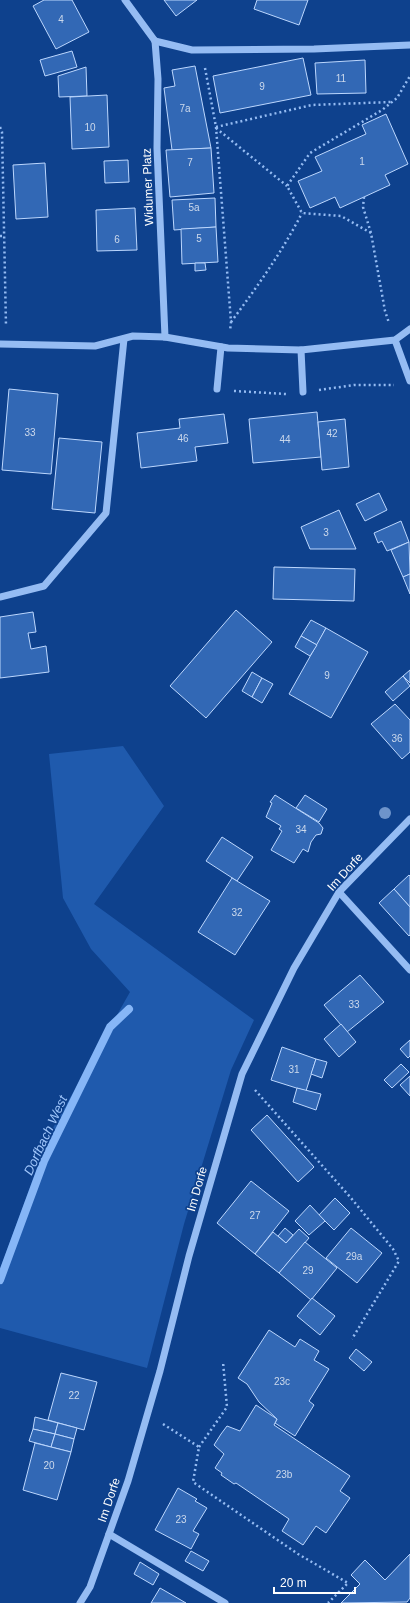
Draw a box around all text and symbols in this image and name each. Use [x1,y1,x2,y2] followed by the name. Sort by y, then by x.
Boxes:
[58,14,64,25] house number: 4
[336,73,347,84] house number: 11
[259,81,265,92] house number: 9
[179,103,191,114] house number: 7a
[84,122,96,133] house number: 10
[140,148,156,226] street label: Widumer Platz
[359,156,365,167] house number: 1
[187,157,193,168] house number: 7
[188,202,200,213] house number: 5a
[196,233,202,244] house number: 5
[114,234,120,245] house number: 6
[24,427,36,438] house number: 33
[326,428,338,439] house number: 42
[177,433,189,444] house number: 46
[279,434,291,445] house number: 44
[323,527,329,538] house number: 3
[324,670,330,681] house number: 9
[391,733,403,744] house number: 36
[295,824,307,835] house number: 34
[324,850,366,894] street label: Im Dorfe
[231,907,243,918] house number: 32
[348,999,360,1010] house number: 33
[288,1064,300,1075] house number: 31
[21,1092,71,1177] water label: Dorfbach West
[184,1165,210,1213] street label: Im Dorfe
[249,1210,261,1221] house number: 27
[346,1251,363,1262] house number: 29a
[302,1265,314,1276] house number: 29
[274,1376,290,1387] house number: 23c
[68,1390,80,1401] house number: 22
[43,1460,55,1471] house number: 20
[276,1469,293,1480] house number: 23b
[95,1476,123,1524] street label: Im Dorfe
[175,1514,187,1525] house number: 23
[274,1569,355,1595] scale bar
[280,1576,307,1590] text: 20 m

